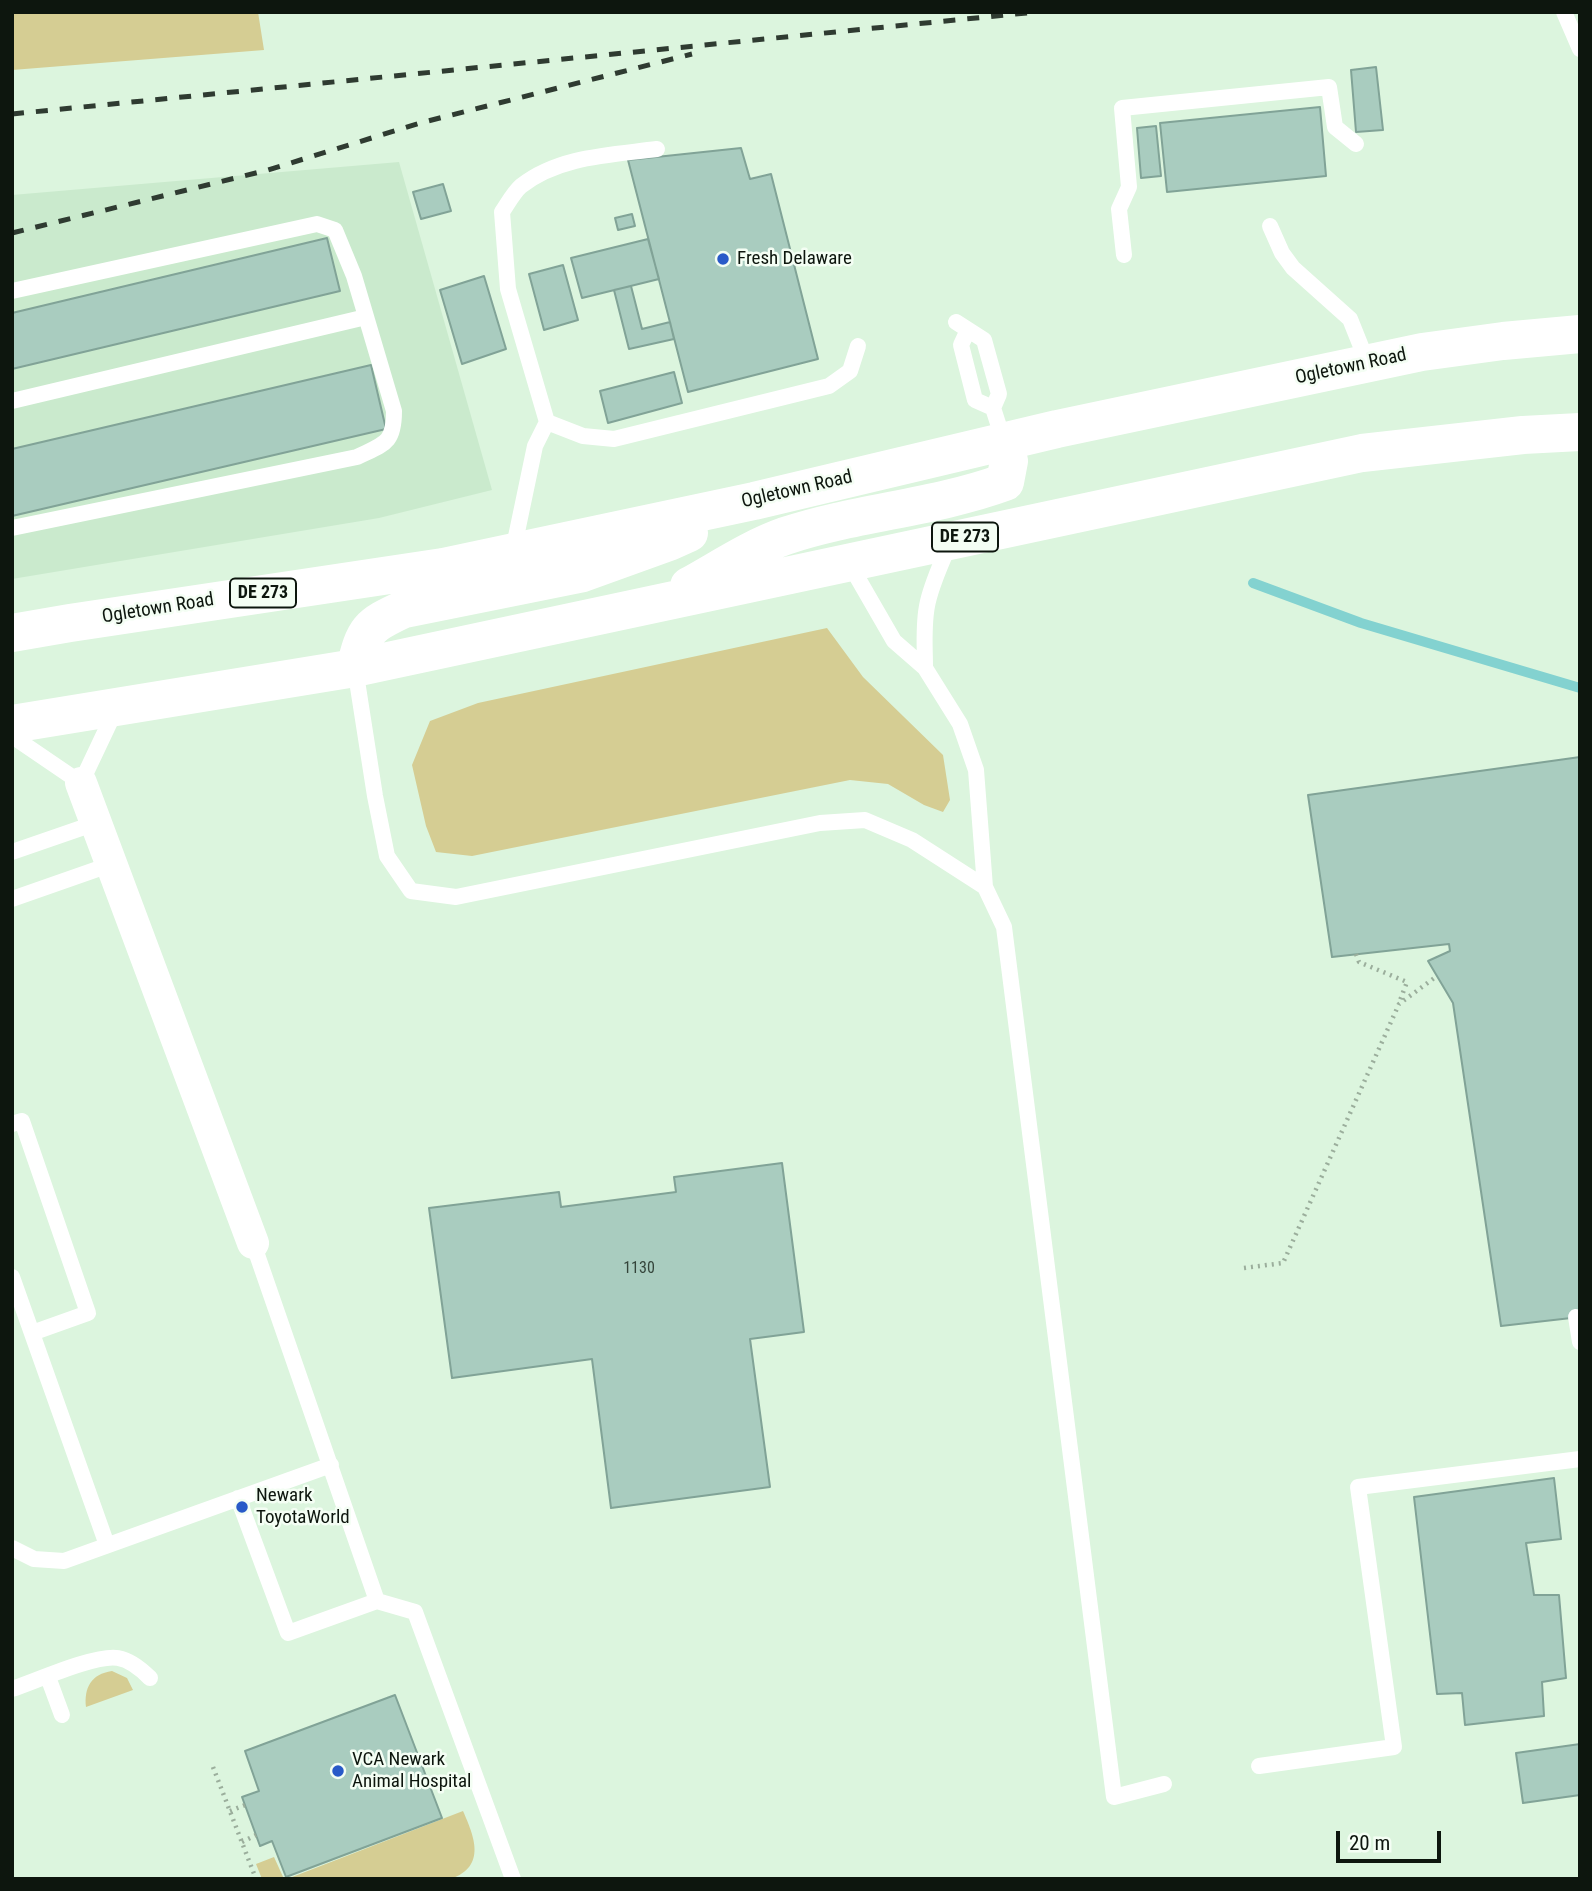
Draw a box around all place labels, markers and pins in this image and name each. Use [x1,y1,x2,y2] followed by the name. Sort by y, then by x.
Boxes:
[737,248,852,270] place label: Fresh Delaware
[715,251,731,267] marker: Fresh Delaware
[256,1485,350,1529] place label: Newark ToyotaWorld
[234,1499,250,1515] marker: Newark ToyotaWorld
[352,1749,471,1793] place label: VCA Newark Animal Hospital
[330,1763,346,1779] marker: VCA Newark Animal Hospital

